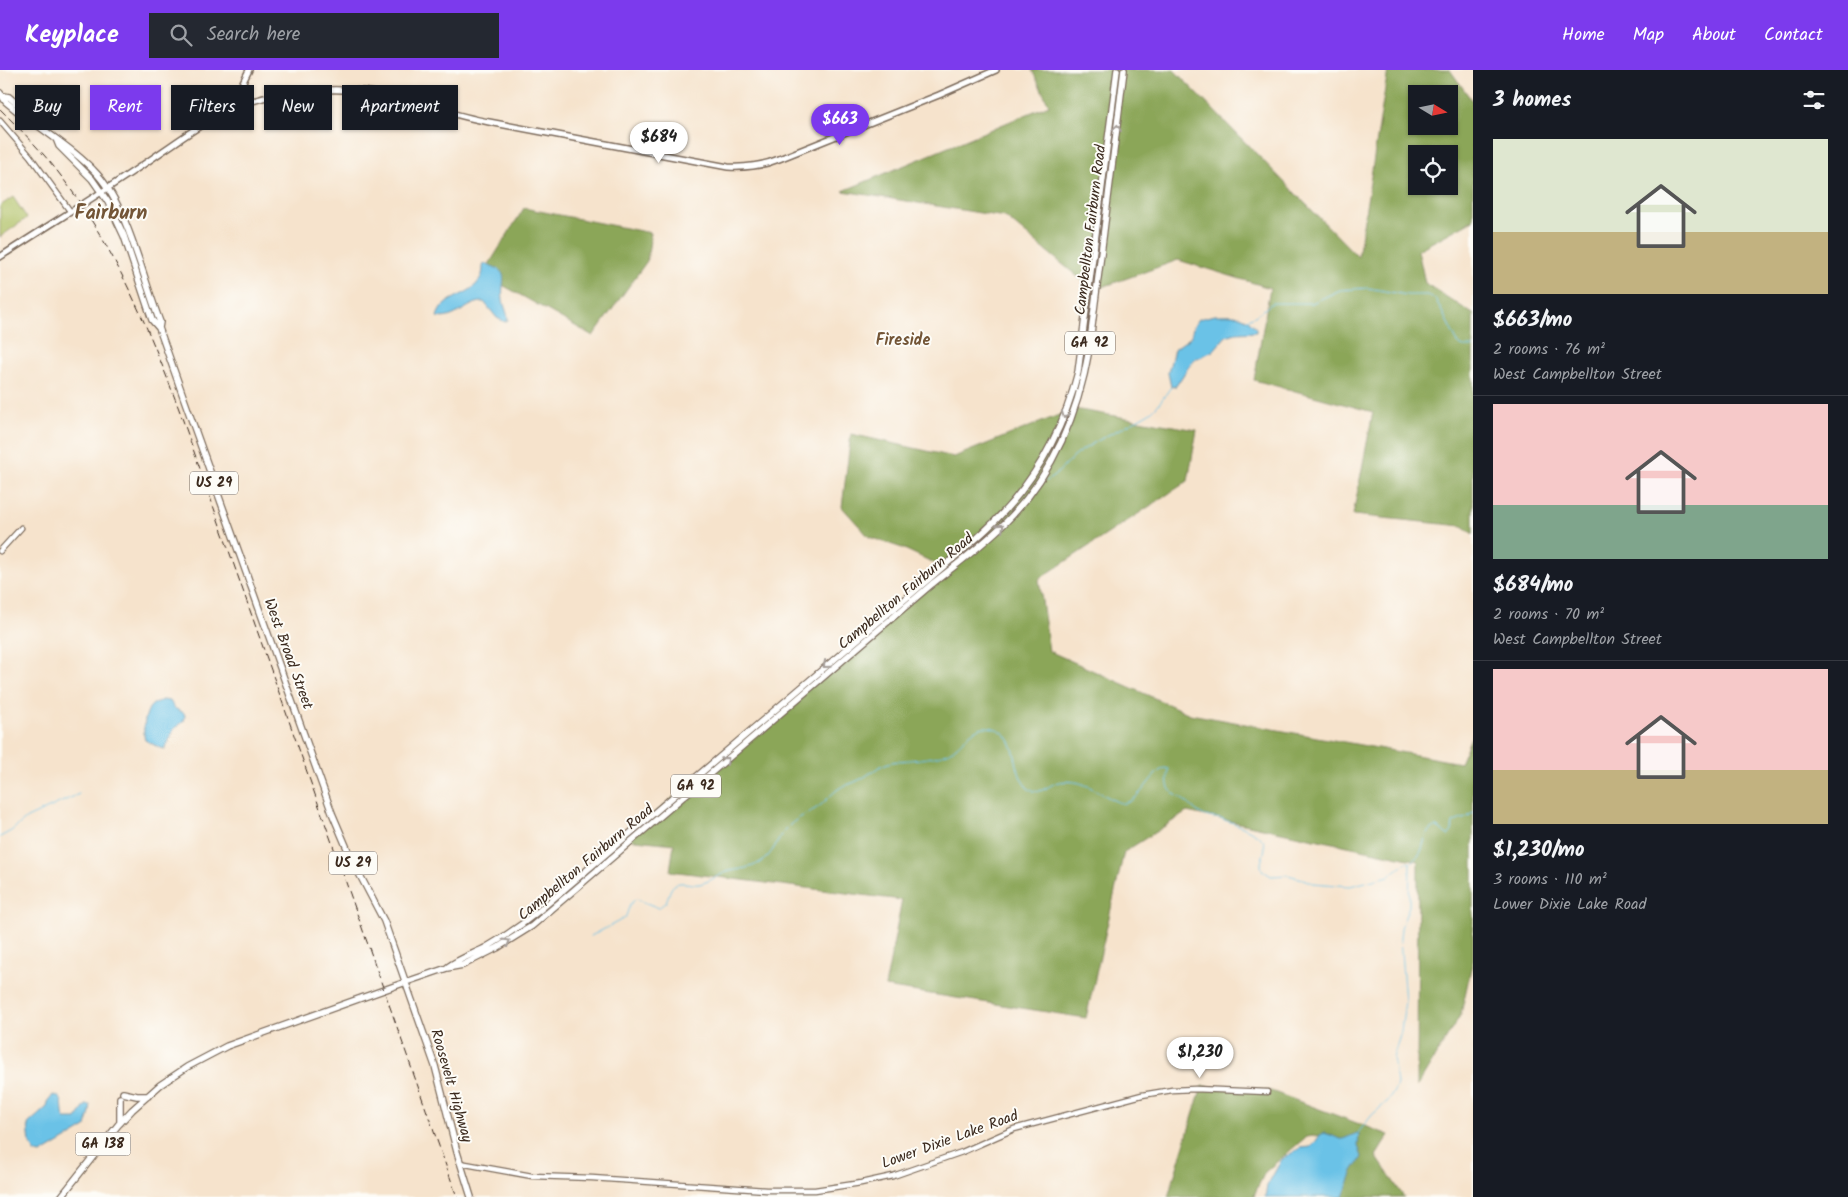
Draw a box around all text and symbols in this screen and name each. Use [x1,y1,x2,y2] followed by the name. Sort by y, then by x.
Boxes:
[149,13,499,58] search box
[25,16,119,55] text: Keyplace
[207,20,300,50] text: Search here
[167,21,195,49] icon: search
[1562,21,1605,50] text: Home
[1633,21,1664,50] text: Map
[1692,21,1736,50] text: About
[1764,21,1823,50] text: Contact
[1493,84,1571,117] text: 3 homes
[15,85,80,130] chip: Buy
[90,85,161,130] chip: Rent
[171,85,254,130] chip: Filters
[264,85,332,130] chip: New
[342,85,458,130] chip: Apartment
[1408,85,1458,135] north arrow
[1408,85,1458,195] map controls
[1800,86,1828,114] icon: filters
[810,104,870,146] pin: $663
[822,107,858,132] text: $663
[629,122,689,164] pin: $684
[1111,124,1121,132] one-way arrow
[641,125,677,150] text: $684
[1069,143,1113,316] street label: Campbellton Fairburn Road
[1408,145,1458,195] button: locate
[1616,171,1706,261] icon: home
[75,198,147,230] district label: Fairburn
[1493,304,1572,337] text: $663/mo
[876,328,930,353] district label: Fireside
[1065,332,1115,354] road number: GA 92
[1493,337,1605,362] text: 2 rooms · 76 m²
[1493,362,1662,387] text: West Campbellton Street
[1060,411,1070,419] one-way arrow
[1616,437,1706,527] icon: home
[190,472,238,494] road number: US 29
[995,524,1004,533] one-way arrow
[833,527,980,656] street label: Campbellton Fairburn Road
[1493,569,1573,602] text: $684/mo
[257,595,319,713] street label: West Broad Street
[1493,602,1604,627] text: 2 rooms · 70 m²
[1493,627,1662,652] text: West Campbellton Street
[823,660,832,669] one-way arrow
[1616,702,1706,792] icon: home
[721,757,730,766] one-way arrow
[671,774,721,798] road number: GA 92
[513,798,660,927] street label: Campbellton Fairburn Road
[1493,834,1584,867] text: $1,230/mo
[329,851,377,874] road number: US 29
[1493,867,1607,892] text: 3 rooms · 110 m²
[1493,892,1647,917] text: Lower Dixie Lake Road
[502,939,511,949] one-way arrow
[423,1026,479,1146] street label: Roosevelt Highway
[1159,1036,1241,1079] pin: $1,230
[1178,1040,1222,1065] text: $1,230
[878,1104,1022,1176] street label: Lower Dixie Lake Road
[76,1132,130,1156] road number: GA 138

